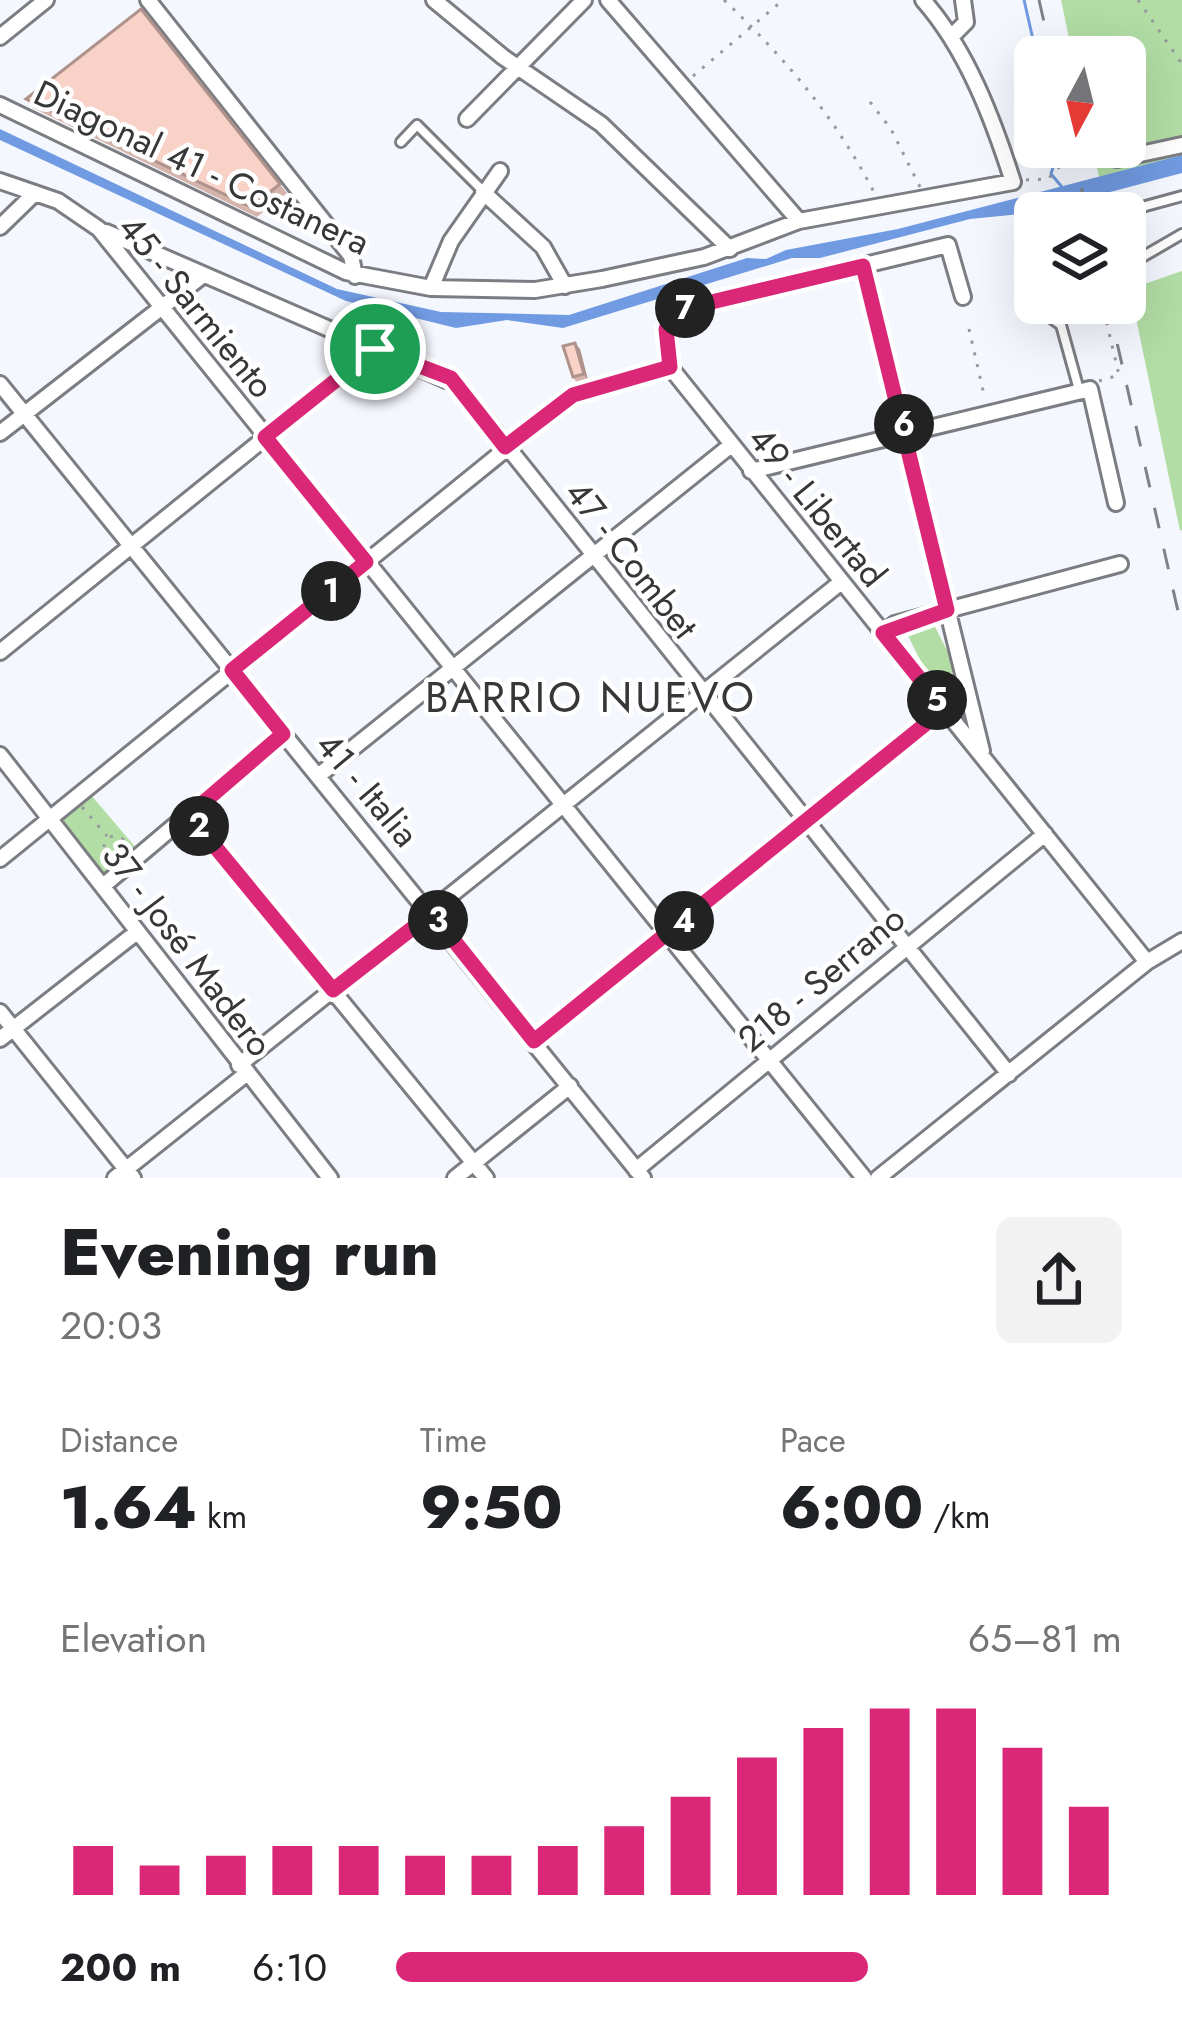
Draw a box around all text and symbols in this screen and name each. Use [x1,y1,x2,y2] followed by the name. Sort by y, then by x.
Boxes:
[1014,36,1146,168] north arrow
[1014,36,1146,324] map controls
[26,66,378,268] street label: Diagonal 41 - Costanera
[1014,192,1146,324] button: layers
[107,203,287,409] street label: 45 - Sarmiento
[655,278,715,338] pin: 7
[675,284,695,331] text: 7
[324,298,426,400] pin
[342,316,408,382] icon: arrive
[874,394,934,454] pin: 6
[893,400,915,447] text: 6
[737,414,899,598] street label: 49 - Libertad
[553,468,711,650] street label: 47 - Combet
[301,561,361,621] pin: 1
[323,567,339,614] text: 1
[425,667,757,728] district label: BARRIO NUEVO
[907,670,967,730] pin: 5
[926,676,948,723] text: 5
[304,720,432,858] street label: 41 - Italia
[169,796,229,856] pin: 2
[188,802,210,849] text: 2
[90,831,286,1067] street label: 37 - José Madero
[408,890,468,950] pin: 3
[654,891,714,951] pin: 4
[726,892,916,1064] street label: 218 - Serrano
[428,896,448,943] text: 3
[672,897,696,944] text: 4
[60,1204,439,1300] text: Evening run
[996,1217,1122,1343] button: share
[60,1297,162,1354] text: 20:03
[60,1417,178,1464] text: Distance
[420,1417,487,1464] text: Time
[780,1417,846,1464] text: Pace
[60,1464,197,1551] text: 1.64
[420,1464,563,1551] text: 9:50
[780,1464,923,1551] text: 6:00
[197,1493,247,1540] text: km
[923,1493,990,1540] text: /km
[60,1610,207,1667] text: Elevation
[968,1610,1122,1667] text: 65–81 m
[60,1939,181,1996] text: 200 m
[252,1939,327,1996] text: 6:10

